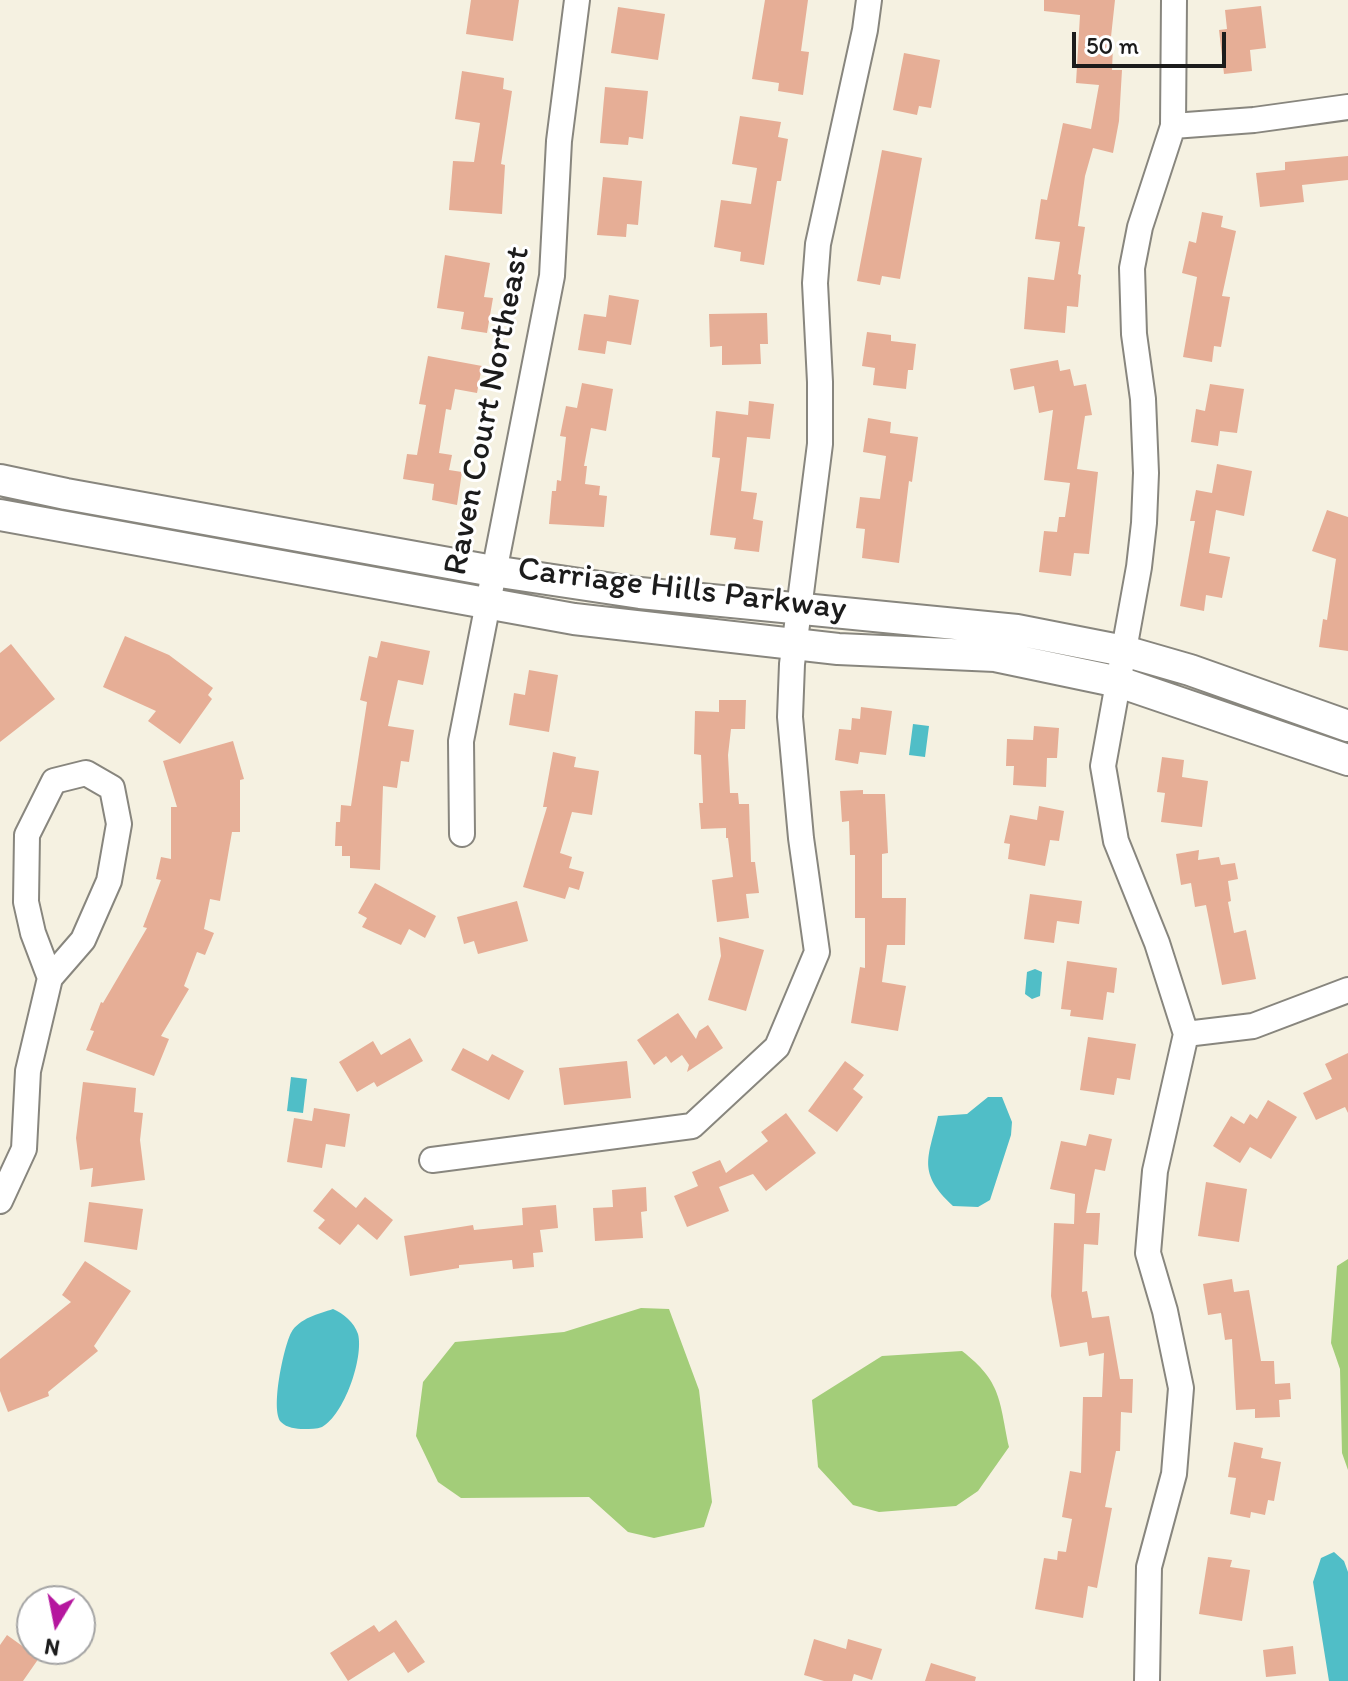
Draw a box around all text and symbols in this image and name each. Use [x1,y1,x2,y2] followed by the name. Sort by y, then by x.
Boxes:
[1076,16,1230,66] scale bar
[1086,31,1139,60] text: 50 m
[436,243,540,579] street label: Raven Court Northeast
[515,550,849,630] street label: Carriage Hills Parkway
[16,1585,96,1665] north arrow
[42,1633,62,1662] text: N

